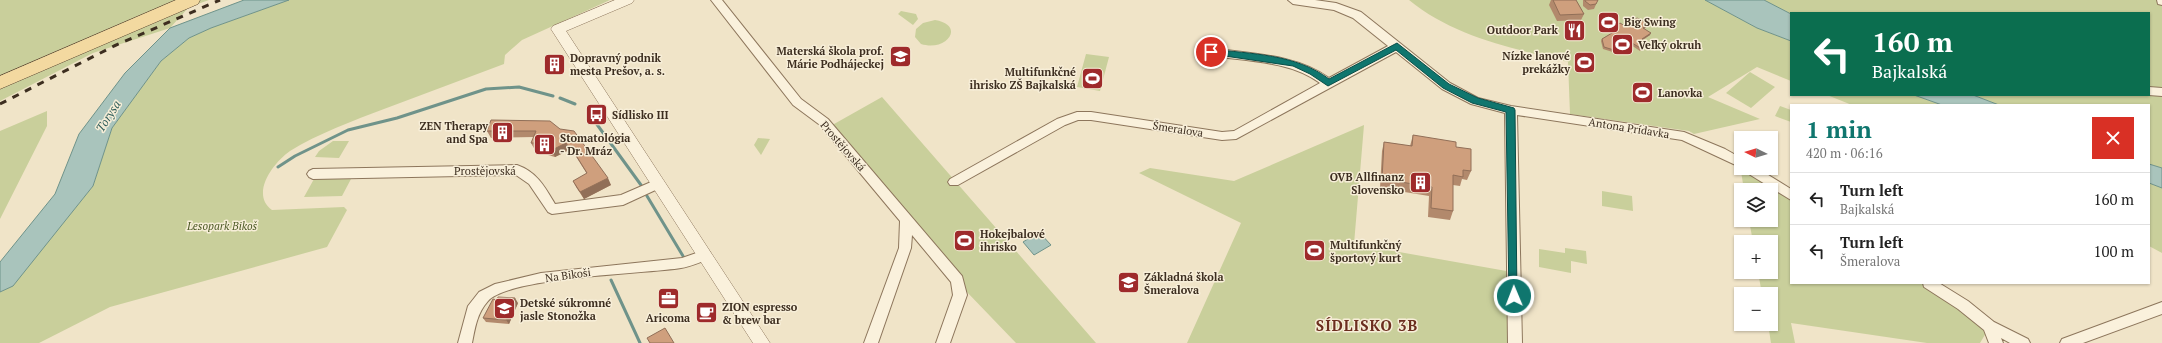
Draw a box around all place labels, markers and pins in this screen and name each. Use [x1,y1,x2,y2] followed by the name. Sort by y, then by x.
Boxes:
[1596,9,1622,35] sports icon: Big Swing
[1624,15,1676,29] place label: Big Swing
[1561,17,1587,43] restaurant icon: Outdoor Park
[1487,23,1559,37] place label: Outdoor Park
[1609,32,1635,58] sports icon: Veľký okruh
[1194,35,1228,69] pin
[1638,38,1701,52] place label: Veľký okruh
[777,44,884,71] place label: Materská škola prof. Márie Podhájeckej
[887,44,913,70] school or university icon: Materská škola prof. Márie Podhájeckej
[1502,49,1570,76] place label: Nízke lanové prekážky
[1572,49,1598,75] sports icon: Nízke lanové prekážky
[541,51,567,77] building icon: Dopravný podnik mesta Prešov, a. s.
[570,51,665,78] place label: Dopravný podnik mesta Prešov, a. s.
[970,65,1076,92] place label: Multifunkčné ihrisko ZŠ Bajkalská
[1079,65,1105,91] sports icon: Multifunkčné ihrisko ZŠ Bajkalská
[1630,80,1656,106] sports icon: Lanovka
[1658,86,1702,100] place label: Lanovka
[583,102,609,128] bus stop icon: Sídlisko III
[612,108,669,122] place label: Sídlisko III
[420,119,488,146] place label: ZEN Therapy and Spa
[490,119,516,145] building icon: ZEN Therapy and Spa
[531,131,557,157] building icon: Stomatológia - Dr. Mráz
[560,131,630,158] place label: Stomatológia - Dr. Mráz
[1330,170,1404,197] place label: OVB Allfinanz Slovensko
[1407,170,1433,196] building icon: OVB Allfinanz Slovensko
[951,227,977,253] sports icon: Hokejbalové ihrisko
[980,227,1045,254] place label: Hokejbalové ihrisko
[1302,238,1328,264] sports icon: Multifunkčný športový kurt
[1330,238,1402,265] place label: Multifunkčný športový kurt
[1116,270,1142,296] school or university icon: Základná škola Šmeralova
[1144,270,1224,297] place label: Základná škola Šmeralova
[655,285,681,311] office icon: Aricoma
[492,296,518,322] school or university icon: Detské súkromné jasle Stonožka
[520,296,611,323] place label: Detské súkromné jasle Stonožka
[694,300,720,326] cafe icon: ZION espresso & brew bar
[722,300,798,327] place label: ZION espresso & brew bar
[646,311,690,325] place label: Aricoma

